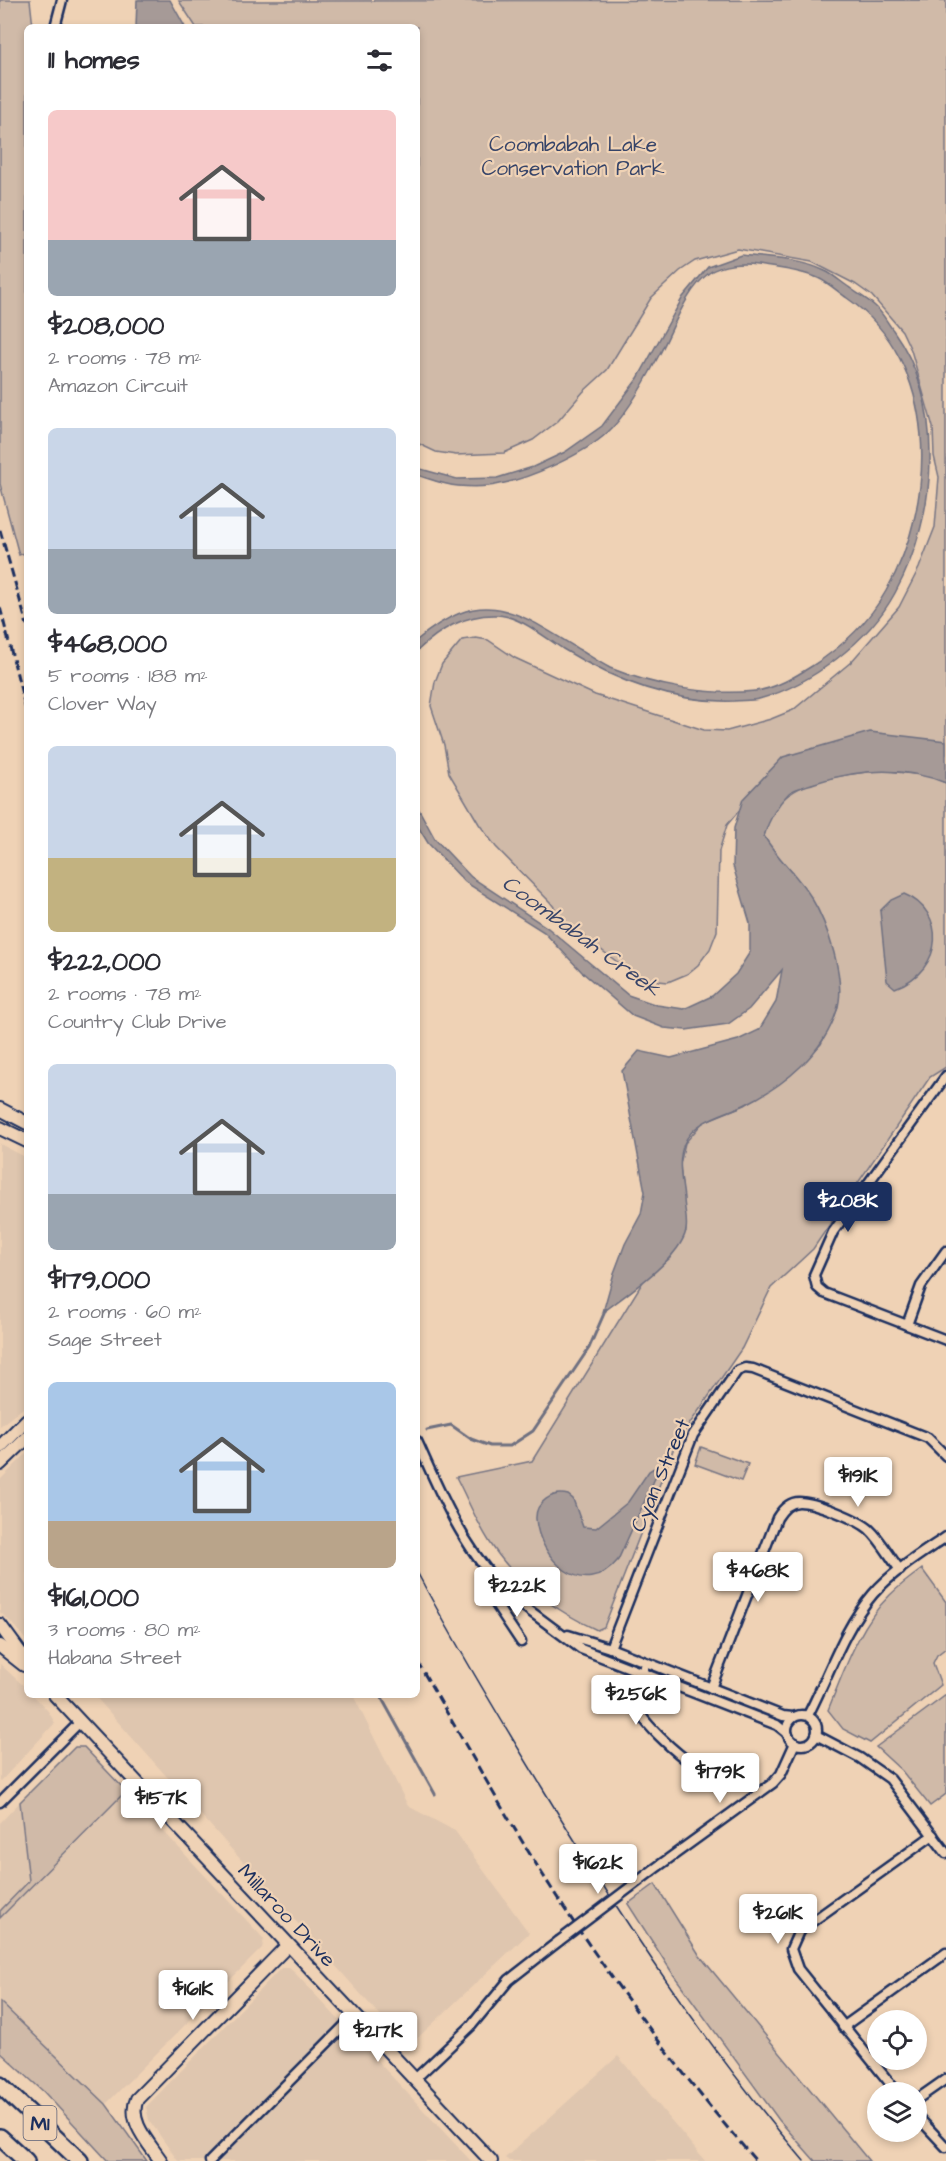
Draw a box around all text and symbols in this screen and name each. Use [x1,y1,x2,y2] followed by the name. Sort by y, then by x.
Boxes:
[48,42,140,78] text: 11 homes
[363,44,396,77] icon: filters
[481,130,665,183] park label: Coombabah Lake Conservation Park
[168,149,276,257] icon: home
[48,308,164,344] text: $208,000
[48,344,202,372] text: 2 rooms · 78 m²
[48,372,188,400] text: Amazon Circuit
[168,467,276,575] icon: home
[48,626,167,662] text: $468,000
[48,662,208,690] text: 5 rooms · 188 m²
[48,690,157,718] text: Clover Way
[168,785,276,893] icon: home
[495,868,667,1005] water label: Coombabah Creek
[48,944,161,980] text: $222,000
[48,980,202,1008] text: 2 rooms · 78 m²
[48,1008,227,1036] text: Country Club Drive
[168,1103,276,1211] icon: home
[806,1182,890,1233] pin: $208K
[818,1187,878,1215] text: $208K
[48,1262,150,1298] text: $179,000
[48,1298,202,1326] text: 2 rooms · 60 m²
[48,1326,162,1354] text: Sage Street
[624,1413,699,1537] street label: Cyan Street
[168,1421,276,1529] icon: home
[816,1457,900,1508] pin: $191K
[838,1462,878,1490] text: $191K
[716,1552,800,1603] pin: $468K
[727,1557,789,1585] text: $468K
[475,1567,559,1618] pin: $222K
[488,1572,546,1600] text: $222K
[48,1580,139,1616] text: $161,000
[48,1616,201,1644] text: 3 rooms · 80 m²
[48,1644,182,1672] text: Habana Street
[594,1675,678,1726] pin: $256K
[605,1680,667,1708] text: $256K
[678,1753,762,1804] pin: $179K
[695,1758,745,1786] text: $179K
[119,1779,203,1830] pin: $157K
[135,1784,187,1812] text: $157K
[556,1844,640,1895] pin: $162K
[573,1849,623,1877] text: $162K
[231,1857,342,1974] street label: Millaroo Drive
[736,1894,820,1945] pin: $261K
[753,1899,803,1927] text: $261K
[151,1970,235,2021] pin: $161K
[173,1975,213,2003] text: $161K
[867,2010,927,2142] map controls
[867,2010,927,2070] button: locate
[336,2012,420,2063] pin: $217K
[353,2017,403,2045] text: $217K
[867,2082,927,2142] button: layers
[24,2106,57,2140] road number: M1

